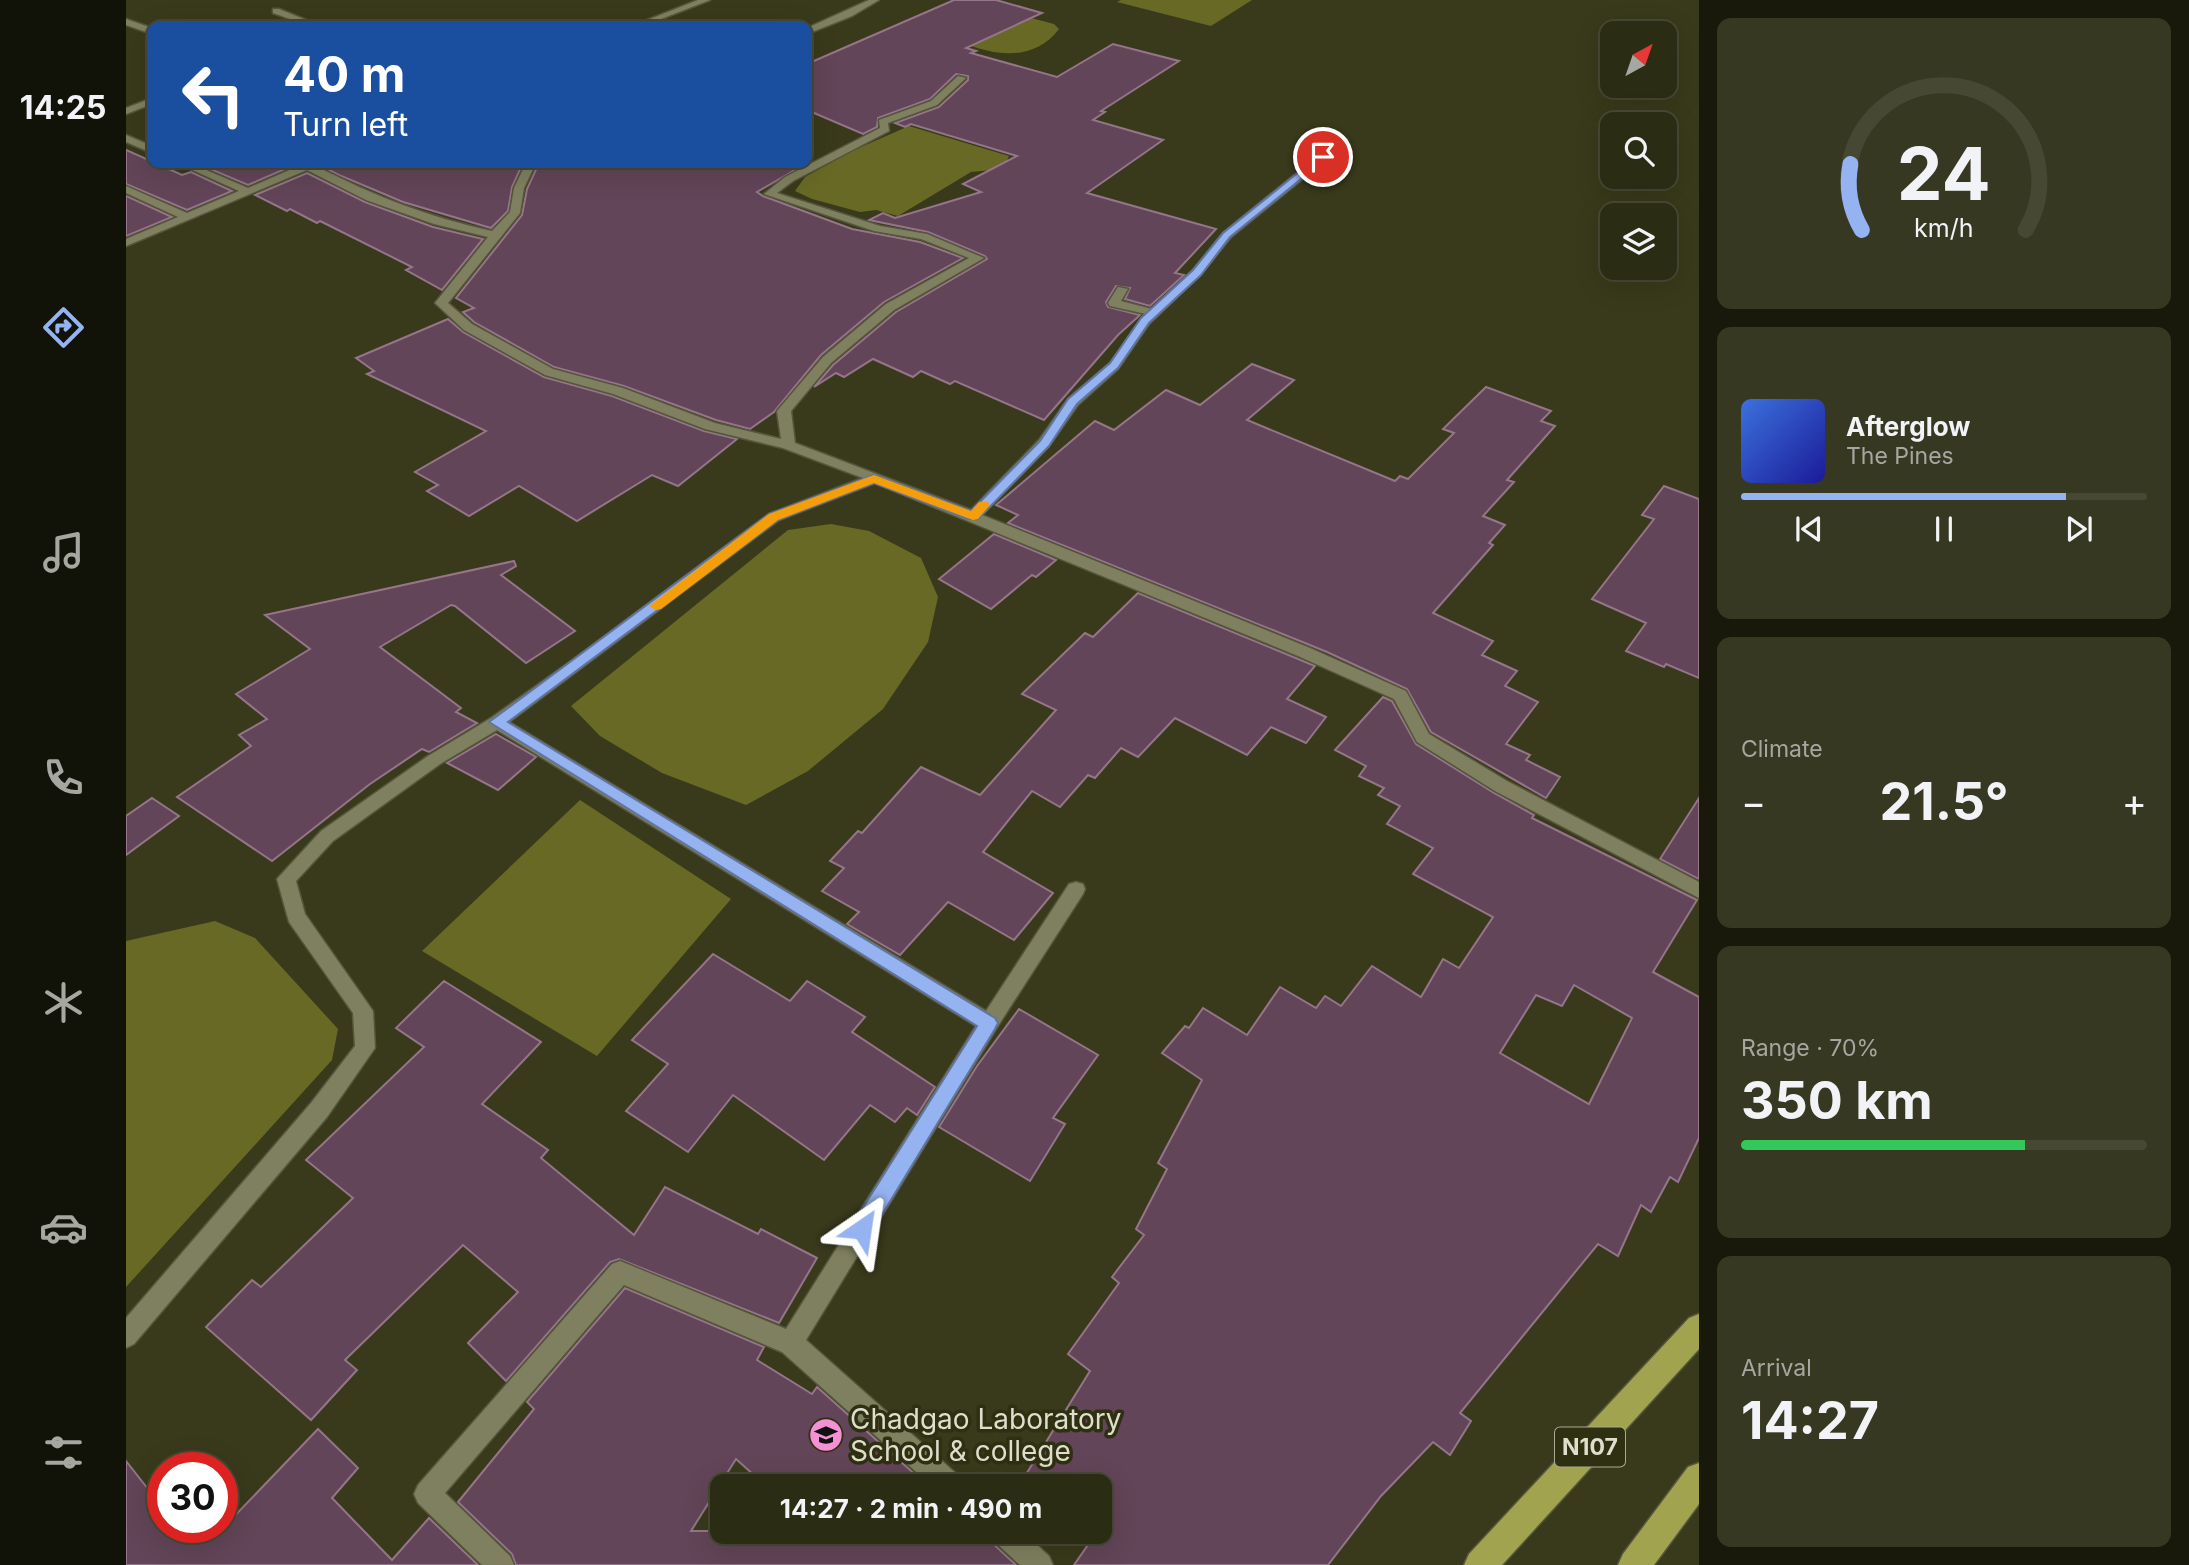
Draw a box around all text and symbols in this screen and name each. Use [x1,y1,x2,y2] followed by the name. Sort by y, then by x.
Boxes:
[1600,21,1676,98] north arrow
[1600,21,1677,280] map controls
[283,45,406,104] text: 40 m
[168,49,259,140] icon: left
[20,88,106,127] text: 14:25
[283,105,408,144] text: Turn left
[1600,112,1677,189] button: search
[1293,127,1353,187] pin
[1897,129,1991,218] text: 24
[1304,138,1342,176] icon: arrive
[1600,203,1677,280] button: layers
[1914,213,1974,243] text: km/h
[39,303,88,352] icon: directions
[1846,411,1970,442] text: Afterglow
[1846,442,1954,470] text: The Pines
[1790,510,1828,548] icon: previous
[1925,510,1963,548] icon: pause
[2060,510,2098,548] icon: next
[39,528,88,577] icon: music
[1741,735,1823,763] text: Climate
[39,753,88,802] icon: phone
[1879,770,2009,833] text: 21.5°
[1741,779,1766,825] text: −
[2122,779,2147,825] text: +
[39,978,88,1027] icon: climate
[1741,1034,1879,1062] text: Range · 70%
[1741,1069,1933,1132] text: 350 km
[825,1192,899,1266] position arrow
[39,1203,88,1252] icon: car
[1741,1354,1812,1382] text: Arrival
[1741,1389,1879,1452] text: 14:27
[850,1402,1122,1468] place label: Chadgao Laboratory School & college
[807,1416,845,1454] school or university icon: Chadgao Laboratory School & college
[39,1428,88,1477] icon: filters
[1555,1428,1625,1466] road number: N107
[147,1452,238,1543] speed limit sign: 30
[780,1493,1042,1524] text: 14:27 · 2 min · 490 m

